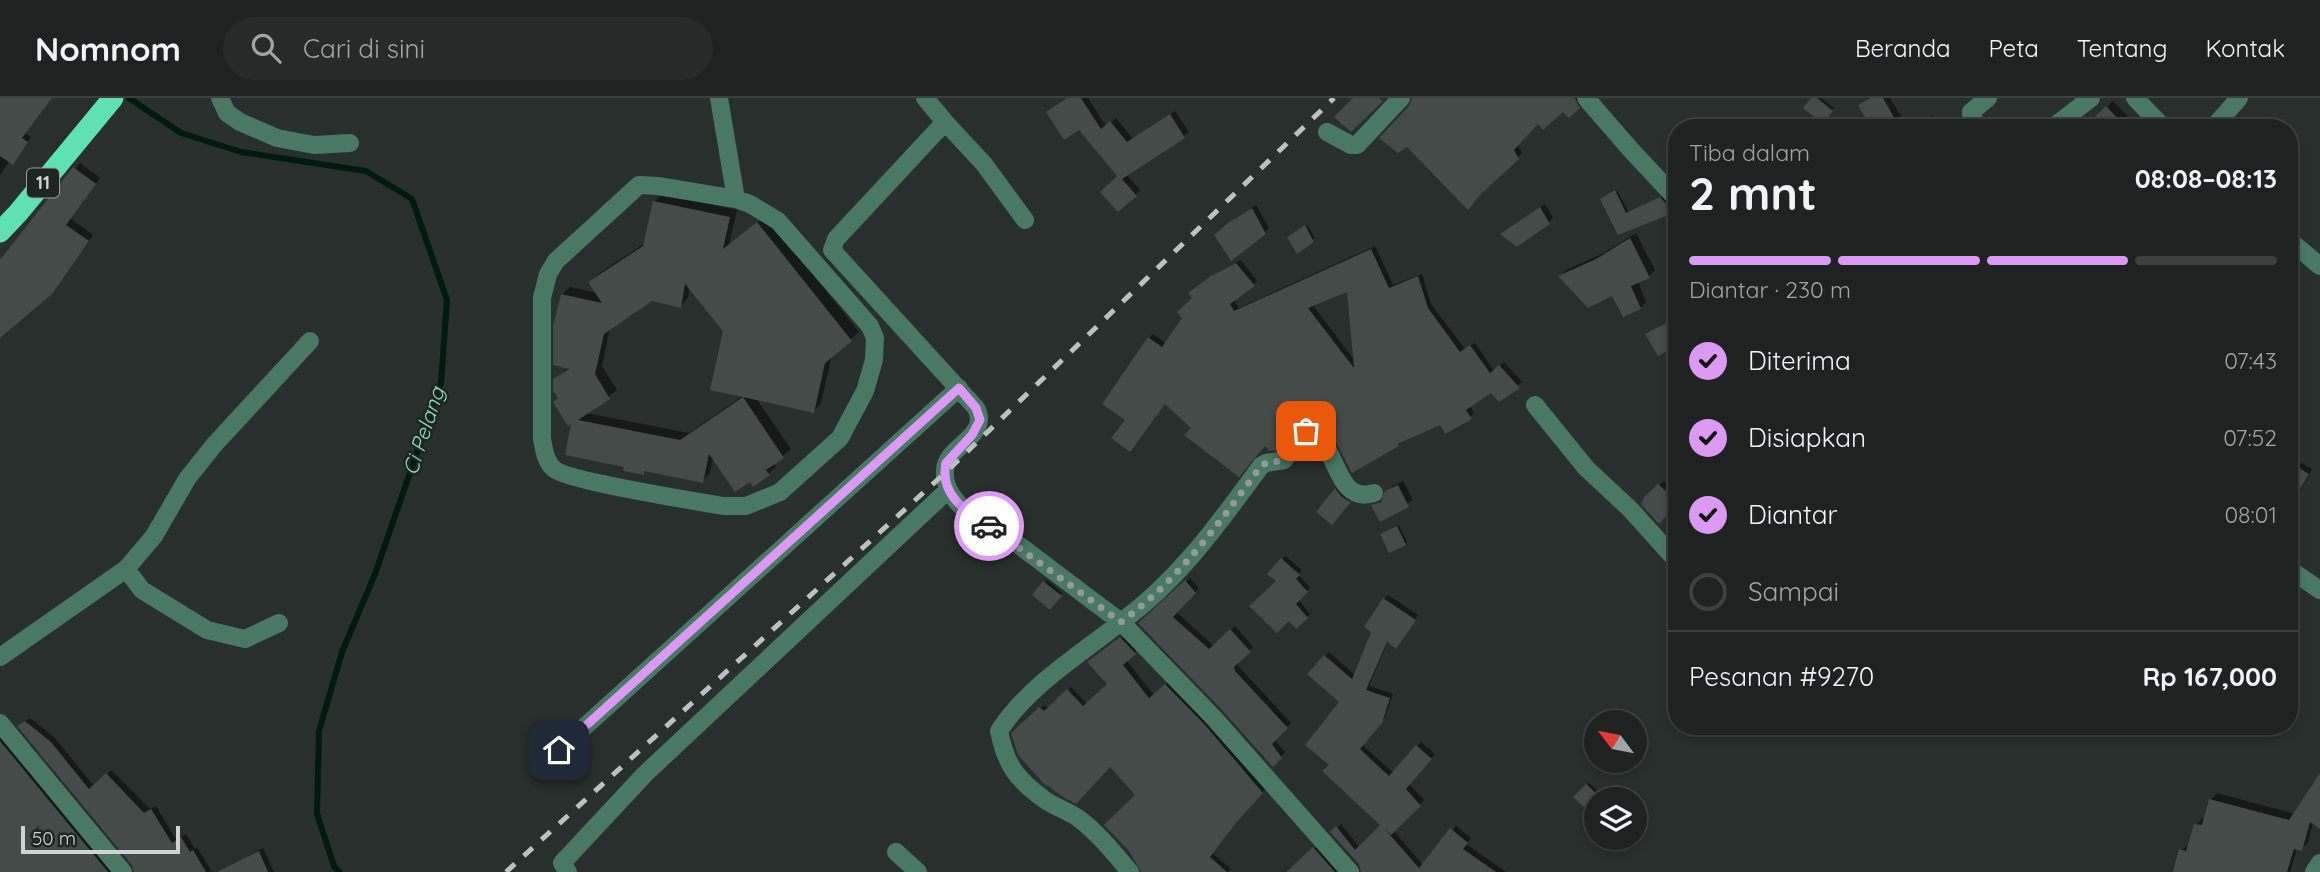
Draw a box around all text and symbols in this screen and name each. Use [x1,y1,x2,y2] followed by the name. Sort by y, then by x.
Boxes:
[223,17,713,80] search box
[35,28,181,69] text: Nomnom
[247,29,285,67] icon: search
[303,32,425,65] text: Cari di sini
[1855,33,1951,63] text: Beranda
[1989,33,2039,63] text: Peta
[2077,33,2167,63] text: Tentang
[2205,33,2285,63] text: Kontak
[1689,138,1810,167] text: Tiba dalam
[2135,162,2277,195] text: 08:08–08:13
[1689,164,1817,222] text: 2 mnt
[27,168,59,198] road number: 11
[1689,275,1851,304] text: Diantar · 230 m
[1689,342,1727,380] icon: check
[1748,344,1851,377] text: Diterima
[2224,346,2277,375] text: 07:43
[397,382,450,478] water label: Ci Pelang
[1276,401,1336,461] pin
[1287,412,1325,450] icon: bag
[1689,419,1727,457] icon: check
[1748,421,1866,454] text: Disiapkan
[2223,423,2277,452] text: 07:52
[954,491,1024,561] courier
[1689,496,1727,534] icon: check
[1748,498,1838,531] text: Diantar
[2224,500,2277,529] text: 08:01
[970,507,1008,545] icon: car
[1748,575,1839,608] text: Sampai
[1689,660,1874,693] text: Pesanan #9270
[2143,660,2277,693] text: Rp 167,000
[1584,710,1647,774] north arrow
[1584,710,1647,850] map controls
[529,720,589,780] pin
[540,731,578,769] icon: home
[1584,787,1647,850] button: layers
[21,823,180,855] scale bar
[32,826,76,850] text: 50 m

